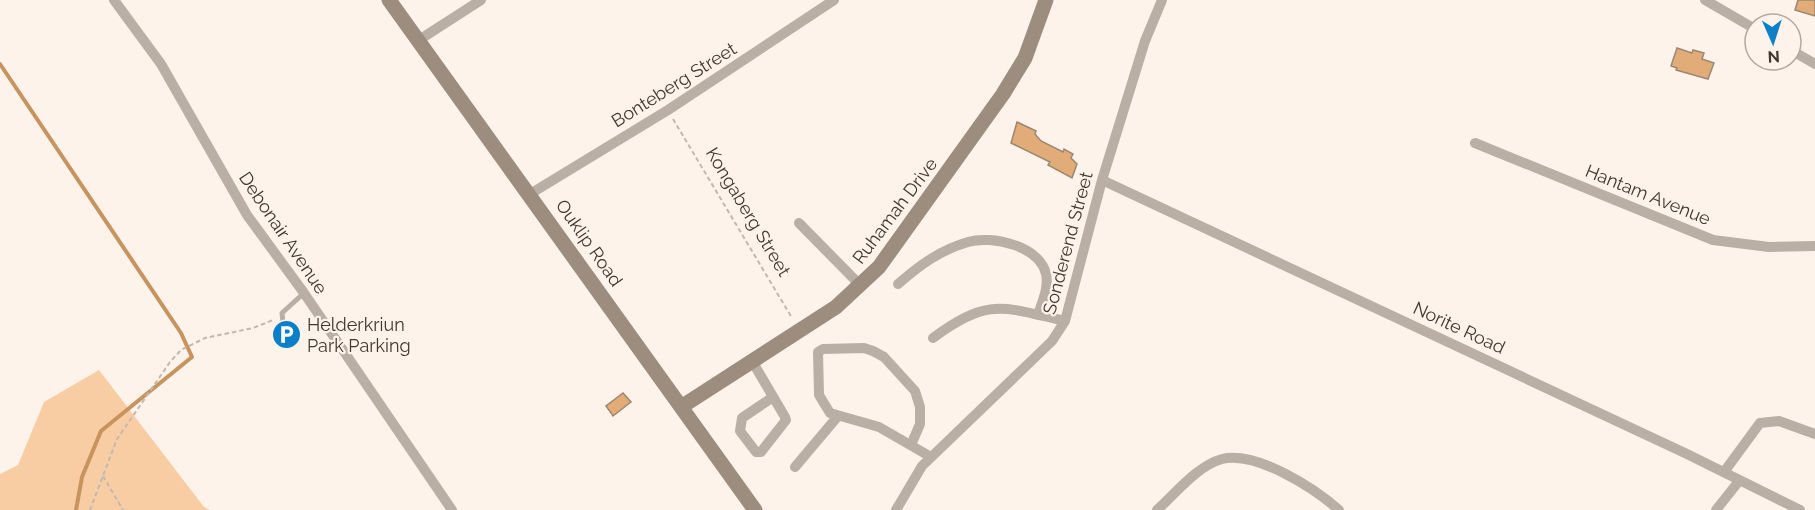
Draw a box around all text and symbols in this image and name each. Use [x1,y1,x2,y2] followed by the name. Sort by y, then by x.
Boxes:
[1743,12,1803,72] north arrow
[608,38,740,131] street label: Bonteberg Street
[1767,47,1780,66] text: N
[702,144,795,280] street label: Kongaberg Street
[848,153,941,268] street label: Ruhamah Drive
[1583,160,1714,229] street label: Hantam Avenue
[235,168,332,298] street label: Debonair Avenue
[1038,169,1097,316] street label: Sonderend Street
[552,195,627,290] street label: Ouklip Road
[1410,297,1508,358] street label: Norite Road
[307,314,411,356] place label: Helderkriun Park Parking
[270,319,302,351] parking icon: Helderkriun Park Parking

